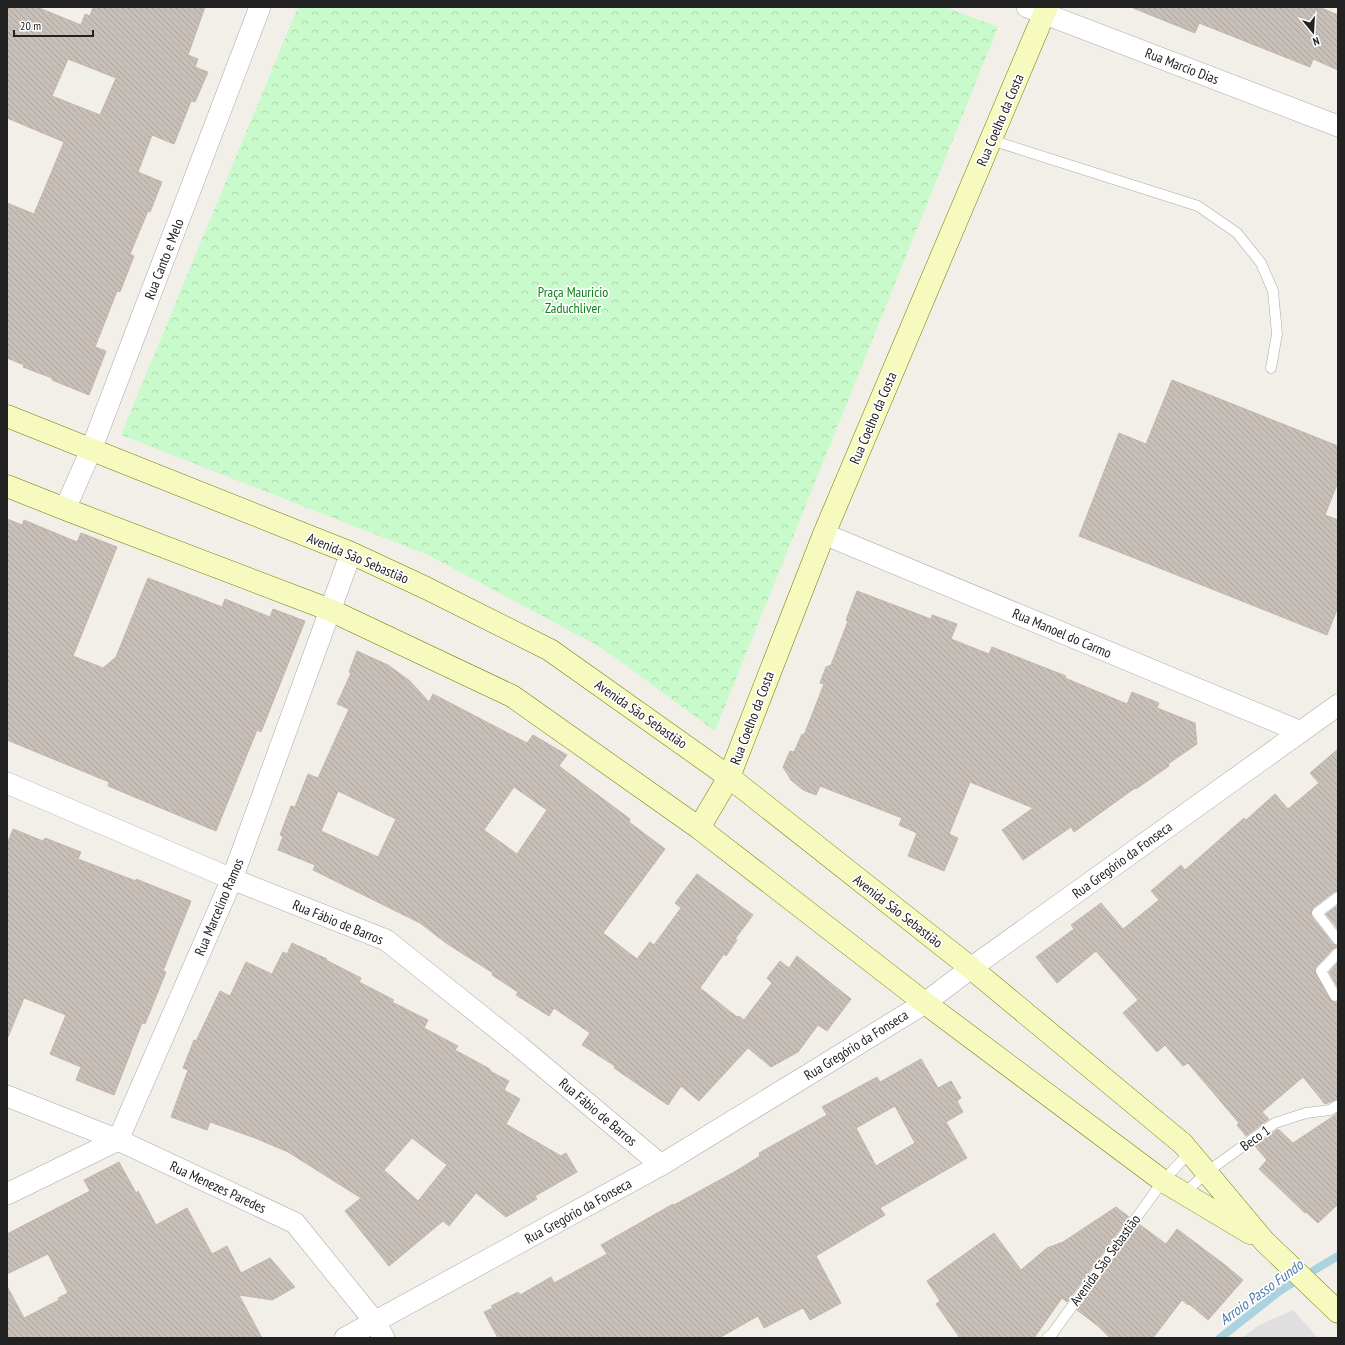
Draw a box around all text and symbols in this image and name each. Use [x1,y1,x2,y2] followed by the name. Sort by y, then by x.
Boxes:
[14,12,93,38] scale bar
[1293,12,1333,52] north arrow
[20,18,41,33] text: 20 m
[1311,34,1321,49] text: N
[1143,44,1222,88] street label: Rua Marcio Dias
[972,71,1028,169] street label: Rua Coelho da Costa
[140,216,188,302] street label: Rua Canto e Melo
[538,283,608,317] park label: Praça Mauricio Zaduchliver
[845,369,901,467] street label: Rua Coelho da Costa
[305,529,411,587] street label: Avenida São Sebastião
[1010,604,1114,662] street label: Rua Manoel do Carmo
[726,669,778,767] street label: Rua Coelho da Costa
[591,675,691,753] street label: Avenida São Sebastião
[1068,818,1176,902] street label: Rua Gregório da Fonseca
[190,855,248,958] street label: Rua Marcelino Ramos
[850,870,946,952] street label: Avenida São Sebastião
[290,896,386,948] street label: Rua Fábio de Barros
[801,1006,911,1084] street label: Rua Gregório da Fonseca
[555,1074,641,1150] street label: Rua Fábio de Barros
[1237,1121,1273,1155] street label: Beco 1
[167,1157,269,1217] street label: Rua Menezes Paredes
[521,1174,635,1248] street label: Rua Gregório da Fonseca
[1066,1211,1144,1309] street label: Avenida São Sebastião
[1215,1254,1308,1329] water label: Arroio Passo Fundo

